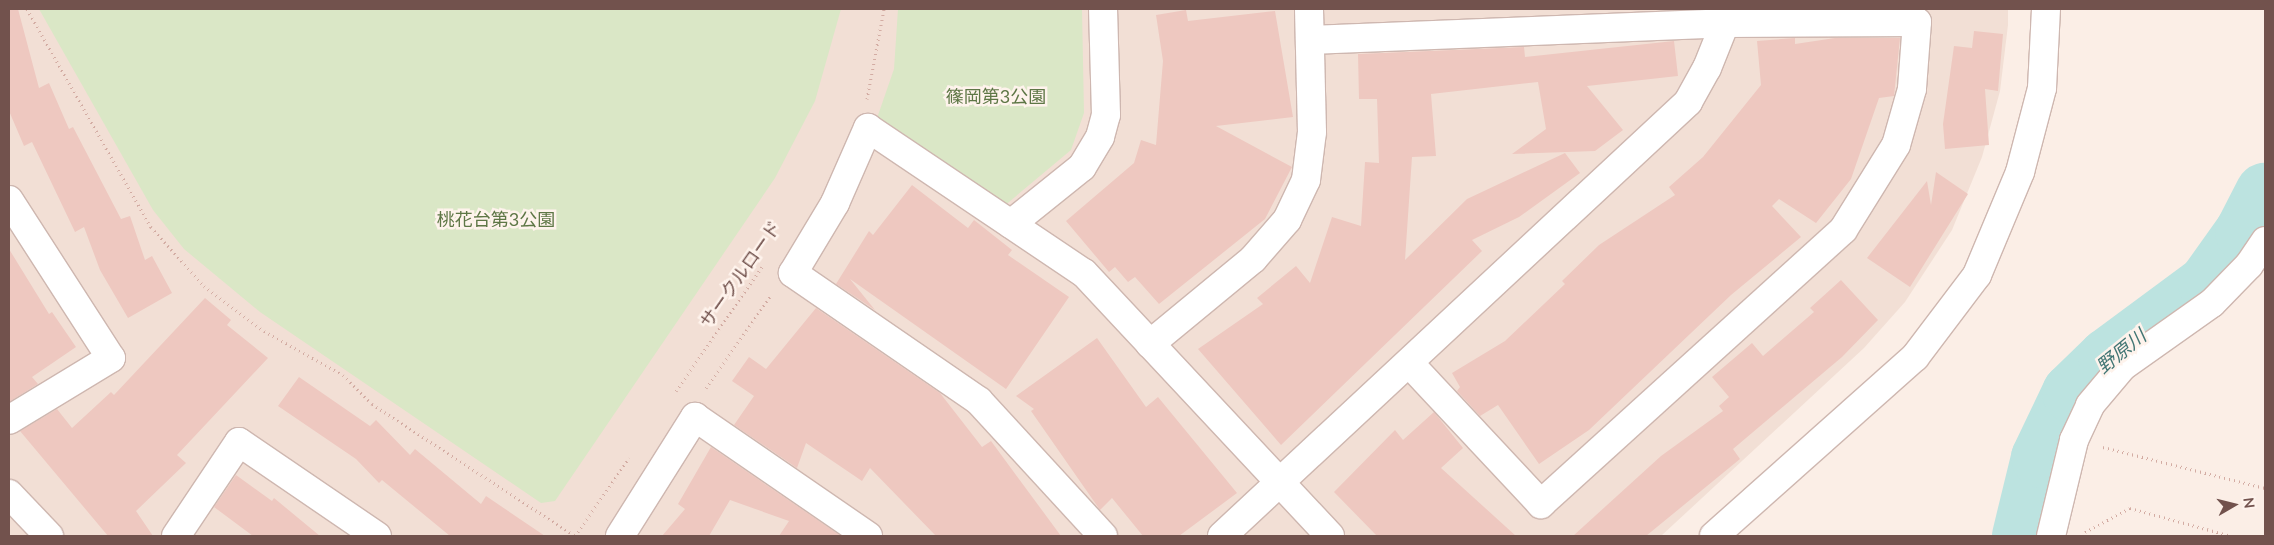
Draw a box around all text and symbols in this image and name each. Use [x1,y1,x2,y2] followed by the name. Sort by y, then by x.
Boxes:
[946,85,1046,107] park label: 篠岡第3公園
[437,208,555,230] park label: 桃花台第3公園
[695,216,785,332] street label: サークルロード
[2092,324,2150,378] water label: 野原川
[2209,480,2259,530] north arrow
[2240,496,2259,509] text: N

